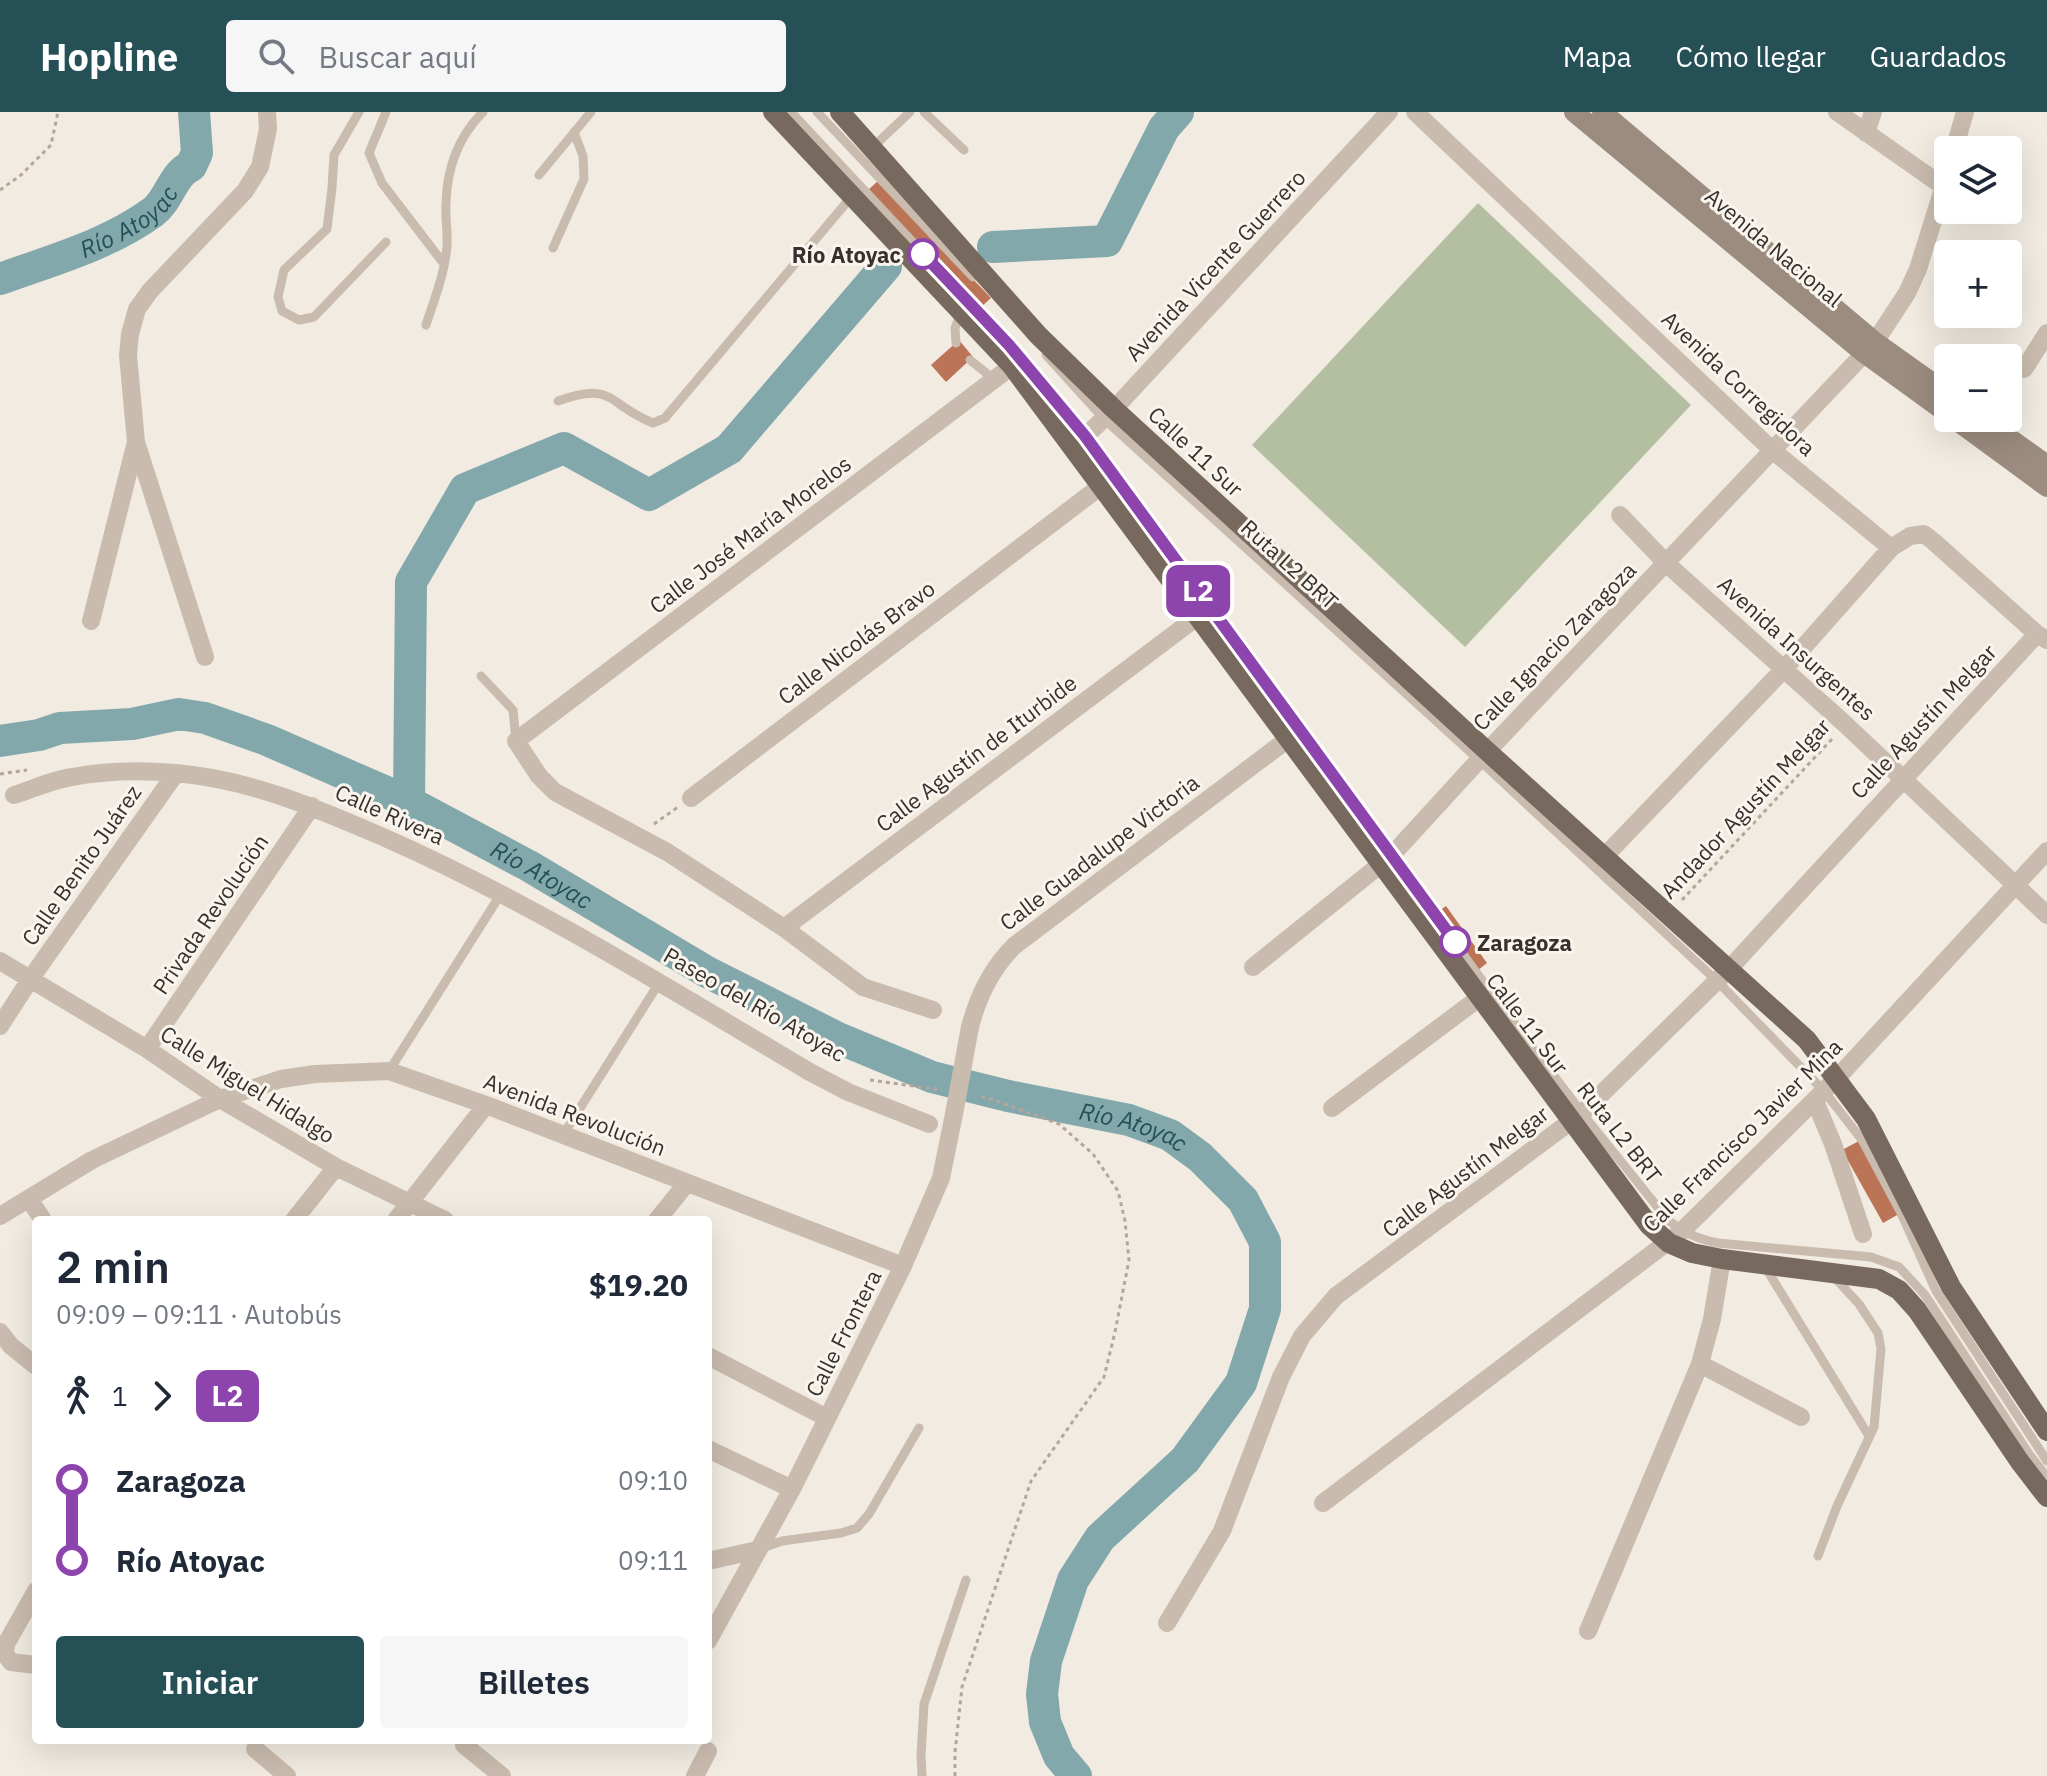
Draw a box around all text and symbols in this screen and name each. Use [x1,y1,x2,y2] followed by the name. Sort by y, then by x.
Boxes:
[226,20,786,92] search box
[40,32,178,81] text: Hopline
[254,34,298,78] icon: search
[318,37,477,76] text: Buscar aquí
[1563,38,1632,75] text: Mapa
[1676,38,1826,75] text: Cómo llegar
[1870,38,2007,75] text: Guardados
[1934,136,2022,432] map controls
[1934,136,2022,224] button: layers
[1119,163,1311,367] street label: Avenida Vicente Guerrero
[75,180,185,265] water label: Río Atoyac
[1699,181,1849,313] street label: Avenida Nacional
[908,239,938,269] marker: Río Atoyac
[792,240,901,269] place label: Río Atoyac
[1934,240,2022,328] button: +
[1656,304,1822,462] street label: Avenida Corregidora
[1934,344,2022,432] button: −
[1142,400,1250,502] street label: Calle 11 Sur
[643,449,857,619] street label: Calle José María Morelos
[1235,513,1345,616] street label: Ruta L2 BRT
[1466,555,1642,736] street label: Calle Ignacio Zaragoza
[1162,565,1234,617] line badge: L2
[1712,569,1882,727] street label: Avenida Insurgentes
[1182,572,1214,609] text: L2
[772,573,940,711] street label: Calle Nicolás Bravo
[1844,637,2002,805] street label: Calle Agustín Melgar
[870,668,1082,838] street label: Calle Agustín de Iturbide
[1654,712,1836,904] street label: Andador Agustín Melgar
[994,767,1205,937] street label: Calle Guadalupe Victoria
[331,777,449,851] street label: Calle Rivera
[15,779,147,951] street label: Calle Benito Juárez
[146,828,274,1000] street label: Privada Revolución
[485,833,599,916] water label: Río Atoyac
[1440,927,1470,957] marker: Zaragoza
[1477,928,1572,957] place label: Zaragoza
[659,940,851,1068] street label: Paseo del Río Atoyac
[1480,967,1576,1079] street label: Calle 11 Sur
[155,1019,341,1149] street label: Calle Miguel Hidalgo
[1636,1032,1848,1238] street label: Calle Francisco Javier Mina
[480,1066,670,1162] street label: Avenida Revolución
[1571,1075,1669,1189] street label: Ruta L2 BRT
[1077,1095,1194,1159] water label: Río Atoyac
[1376,1099,1554,1243] street label: Calle Agustín Melgar
[56,1238,170,1295] text: 2 min
[799,1264,888,1401] street label: Calle Frontera
[589,1265,688,1304] text: $19.20
[56,1297,342,1331] text: 09:09 – 09:11 · Autobús
[56,1374,100,1418] icon: walk
[140,1374,184,1418] icon: forward
[212,1377,243,1414] text: L2
[112,1379,128,1413] text: 1
[116,1461,246,1500] text: Zaragoza
[618,1463,688,1497] text: 09:10
[116,1541,265,1580] text: Río Atoyac
[618,1543,688,1577] text: 09:11
[56,1636,364,1728] button: Iniciar
[380,1636,688,1728] button: Billetes

